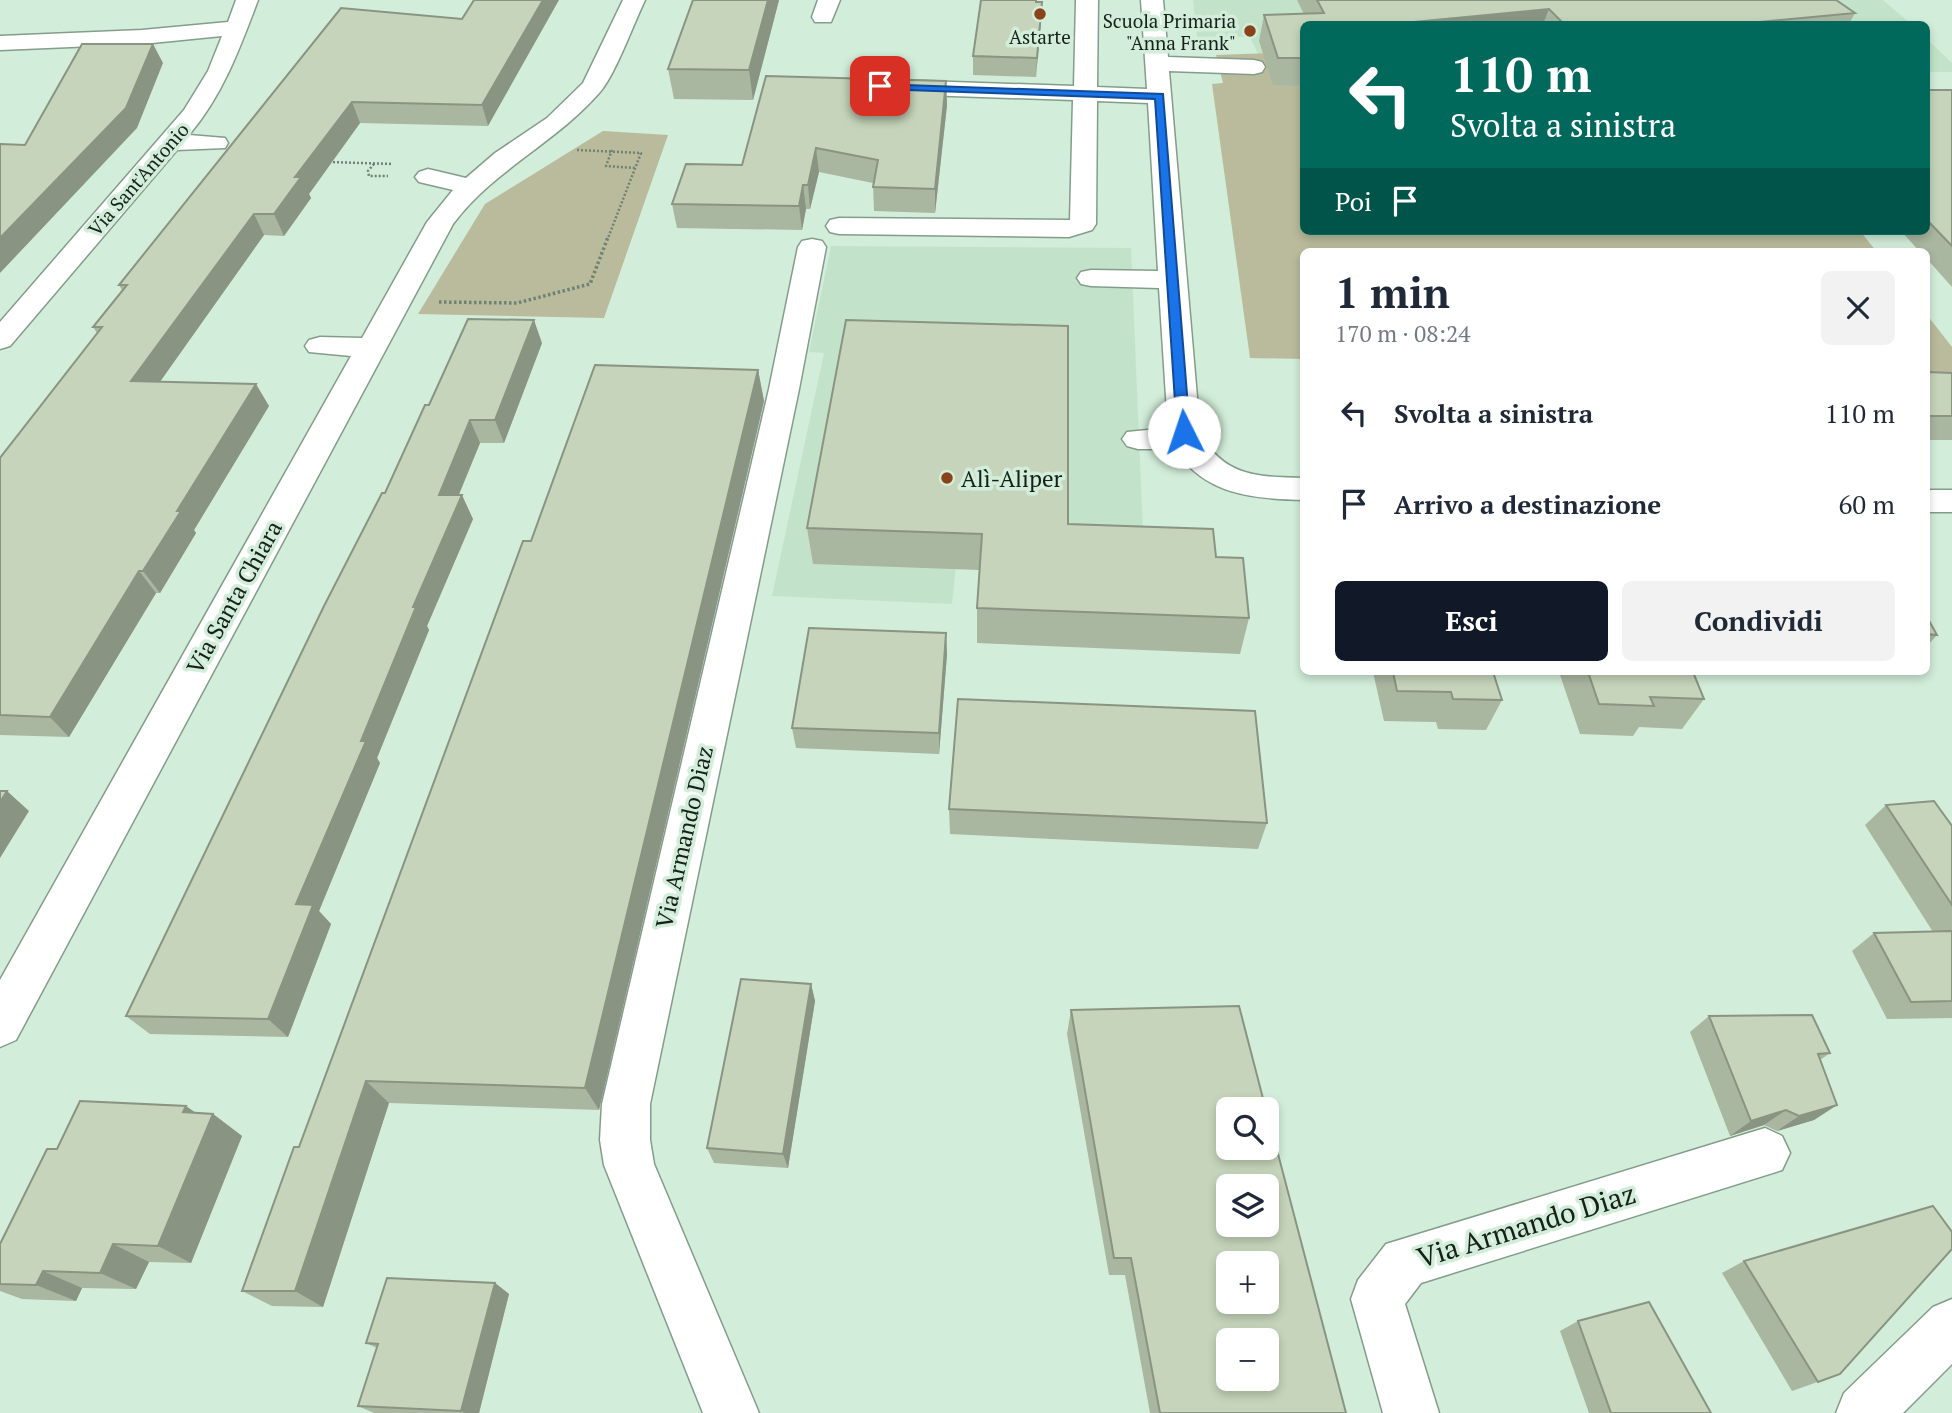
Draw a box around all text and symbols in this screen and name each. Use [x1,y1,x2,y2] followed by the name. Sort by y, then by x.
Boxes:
[1032,6,1048,22] marker: Astarte
[1103,8,1236,55] place label: Scuola Primaria "Anna Frank"
[1242,23,1258,39] marker: Scuola Primaria "Anna Frank"
[1009,24,1071,49] place label: Astarte
[1450,41,1592,106] text: 110 m
[1335,49,1426,140] icon: left
[850,56,910,116] pin
[861,67,899,105] icon: arrive
[1450,104,1676,146] text: Svolta a sinistra
[82,117,194,241] street label: Via Sant'Antonio
[1386,182,1424,220] icon: arrive
[1335,184,1372,218] text: Poi
[1335,264,1450,320] text: 1 min
[1821,271,1895,345] button: close
[1335,318,1470,349] text: 170 m · 08:24
[1335,394,1373,432] icon: left
[1147,395,1221,469] position arrow
[1394,396,1593,430] text: Svolta a sinistra
[1825,396,1895,430] text: 110 m
[961,463,1063,494] place label: Alì-Aliper
[939,470,955,486] marker: Alì-Aliper
[1335,485,1373,523] icon: arrive
[1394,487,1661,521] text: Arrivo a destinazione
[1839,487,1895,521] text: 60 m
[179,515,289,679] street label: Via Santa Chiara
[1335,581,1608,661] button: Esci
[1622,581,1895,661] button: Condividi
[648,743,720,931] street label: Via Armando Diaz
[1216,1097,1279,1391] map controls
[1216,1097,1279,1160] button: search
[1216,1174,1279,1237] button: layers
[1412,1174,1640,1276] street label: Via Armando Diaz
[1216,1251,1279,1314] button: +
[1216,1328,1279,1391] button: −

